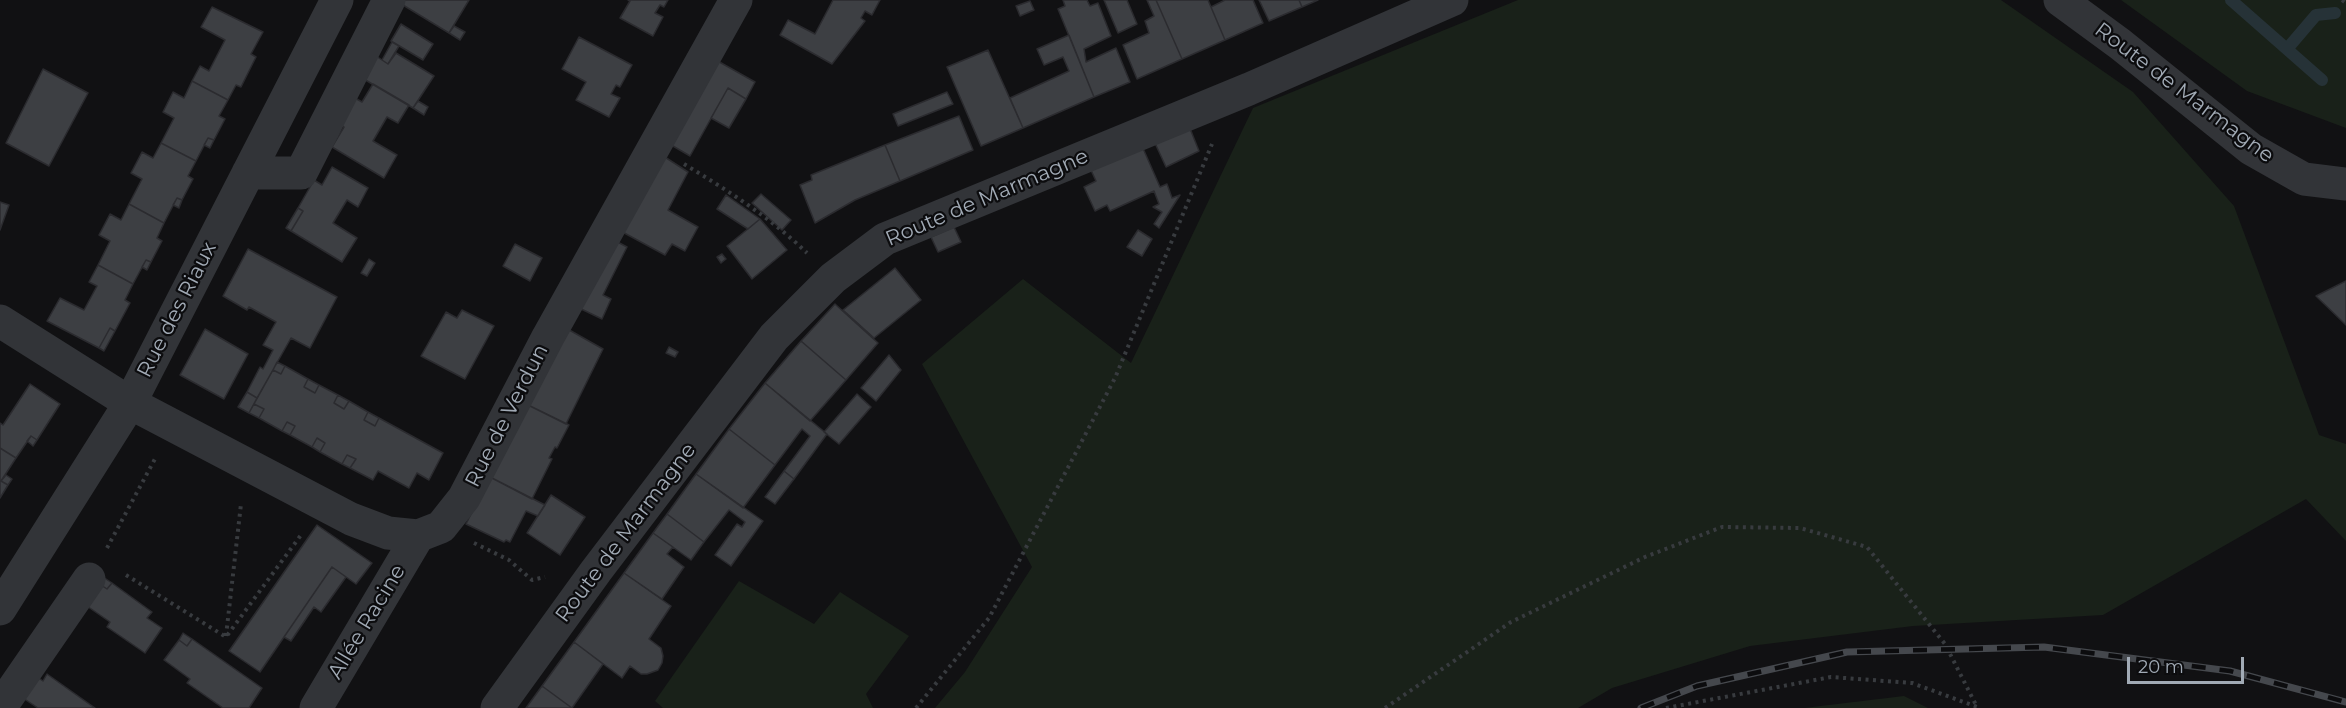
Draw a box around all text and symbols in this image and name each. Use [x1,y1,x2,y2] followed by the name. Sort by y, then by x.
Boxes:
[2089,17,2279,169] street label: Route de Marmagne
[882,144,1092,252] street label: Route de Marmagne
[132,238,222,382] street label: Rue des Riaux
[460,340,554,492] street label: Rue de Verdun
[550,438,702,628] street label: Route de Marmagne
[323,560,411,684] street label: Allée Racine
[2130,645,2247,683] scale bar
[2138,656,2184,678] text: 20 m

